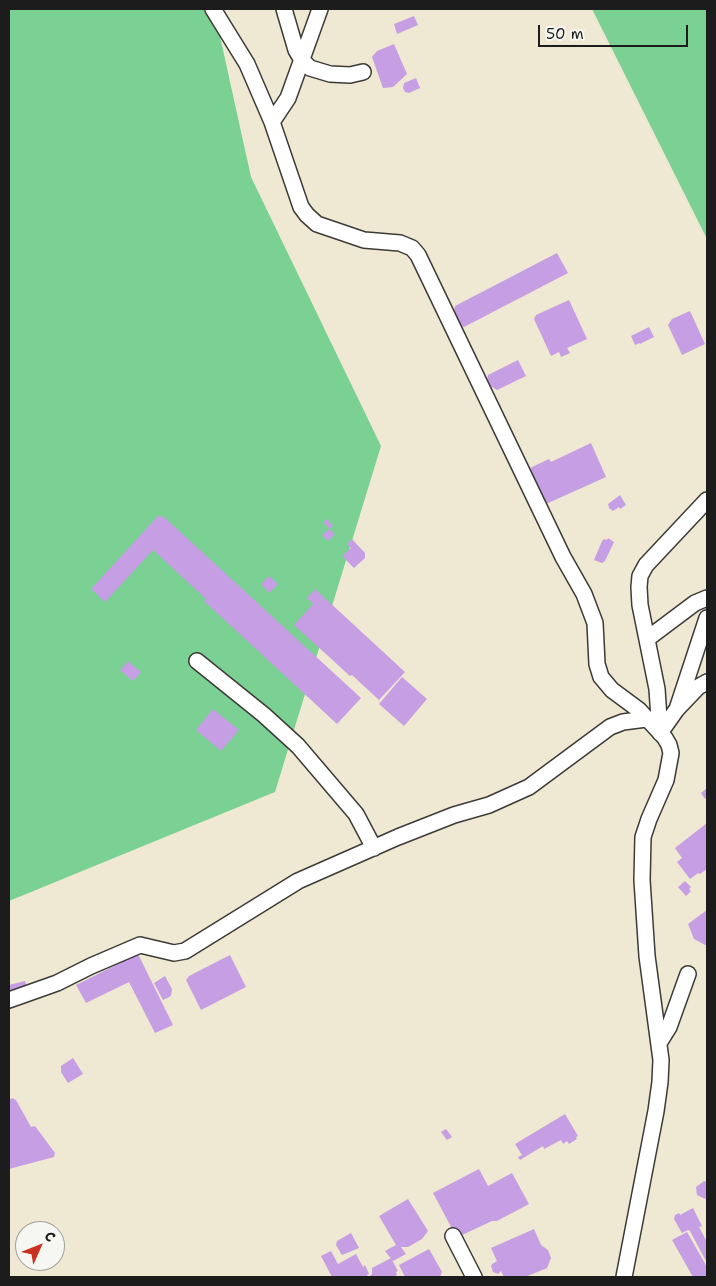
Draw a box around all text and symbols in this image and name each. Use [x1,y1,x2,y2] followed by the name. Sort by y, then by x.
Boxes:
[541,15,691,47] scale bar
[546,24,584,44] text: 50 m
[15,1221,65,1271] north arrow
[41,1227,60,1246] text: С

